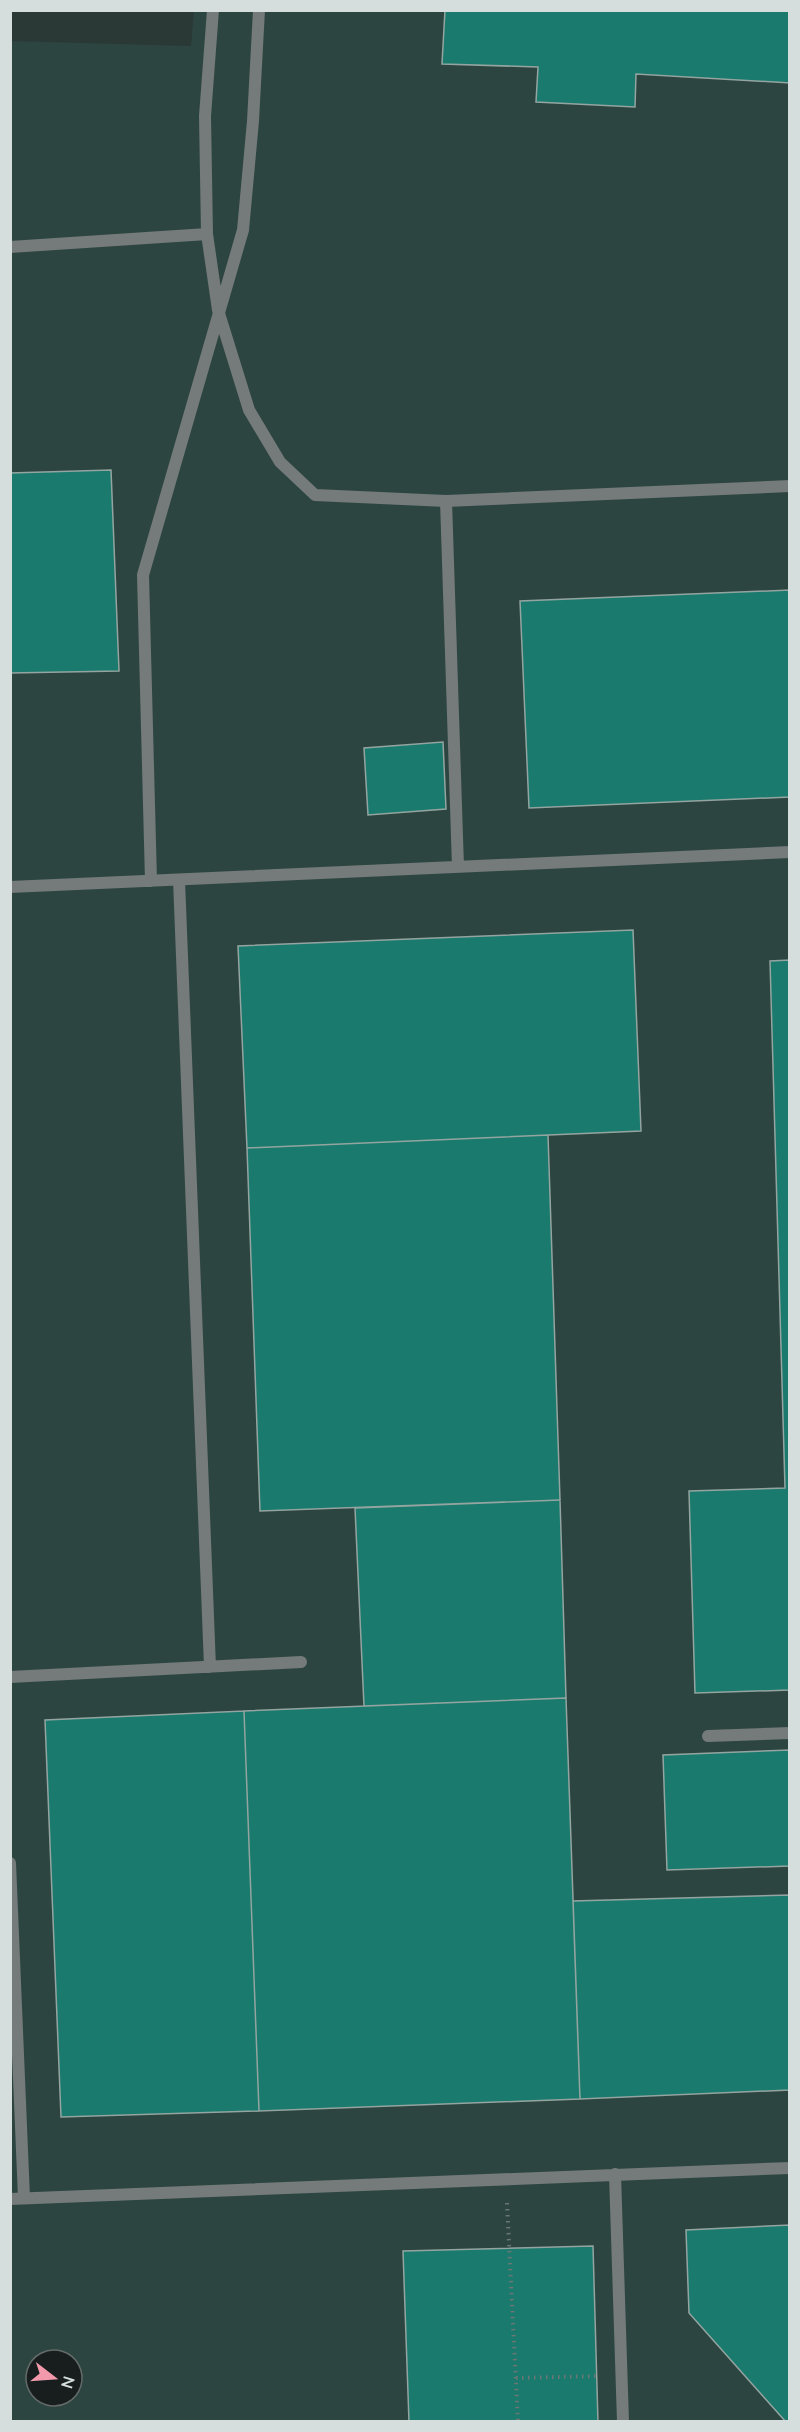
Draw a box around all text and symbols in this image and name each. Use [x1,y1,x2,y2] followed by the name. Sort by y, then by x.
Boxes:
[24,2348,84,2408] north arrow
[55,2373,80,2391] text: N

